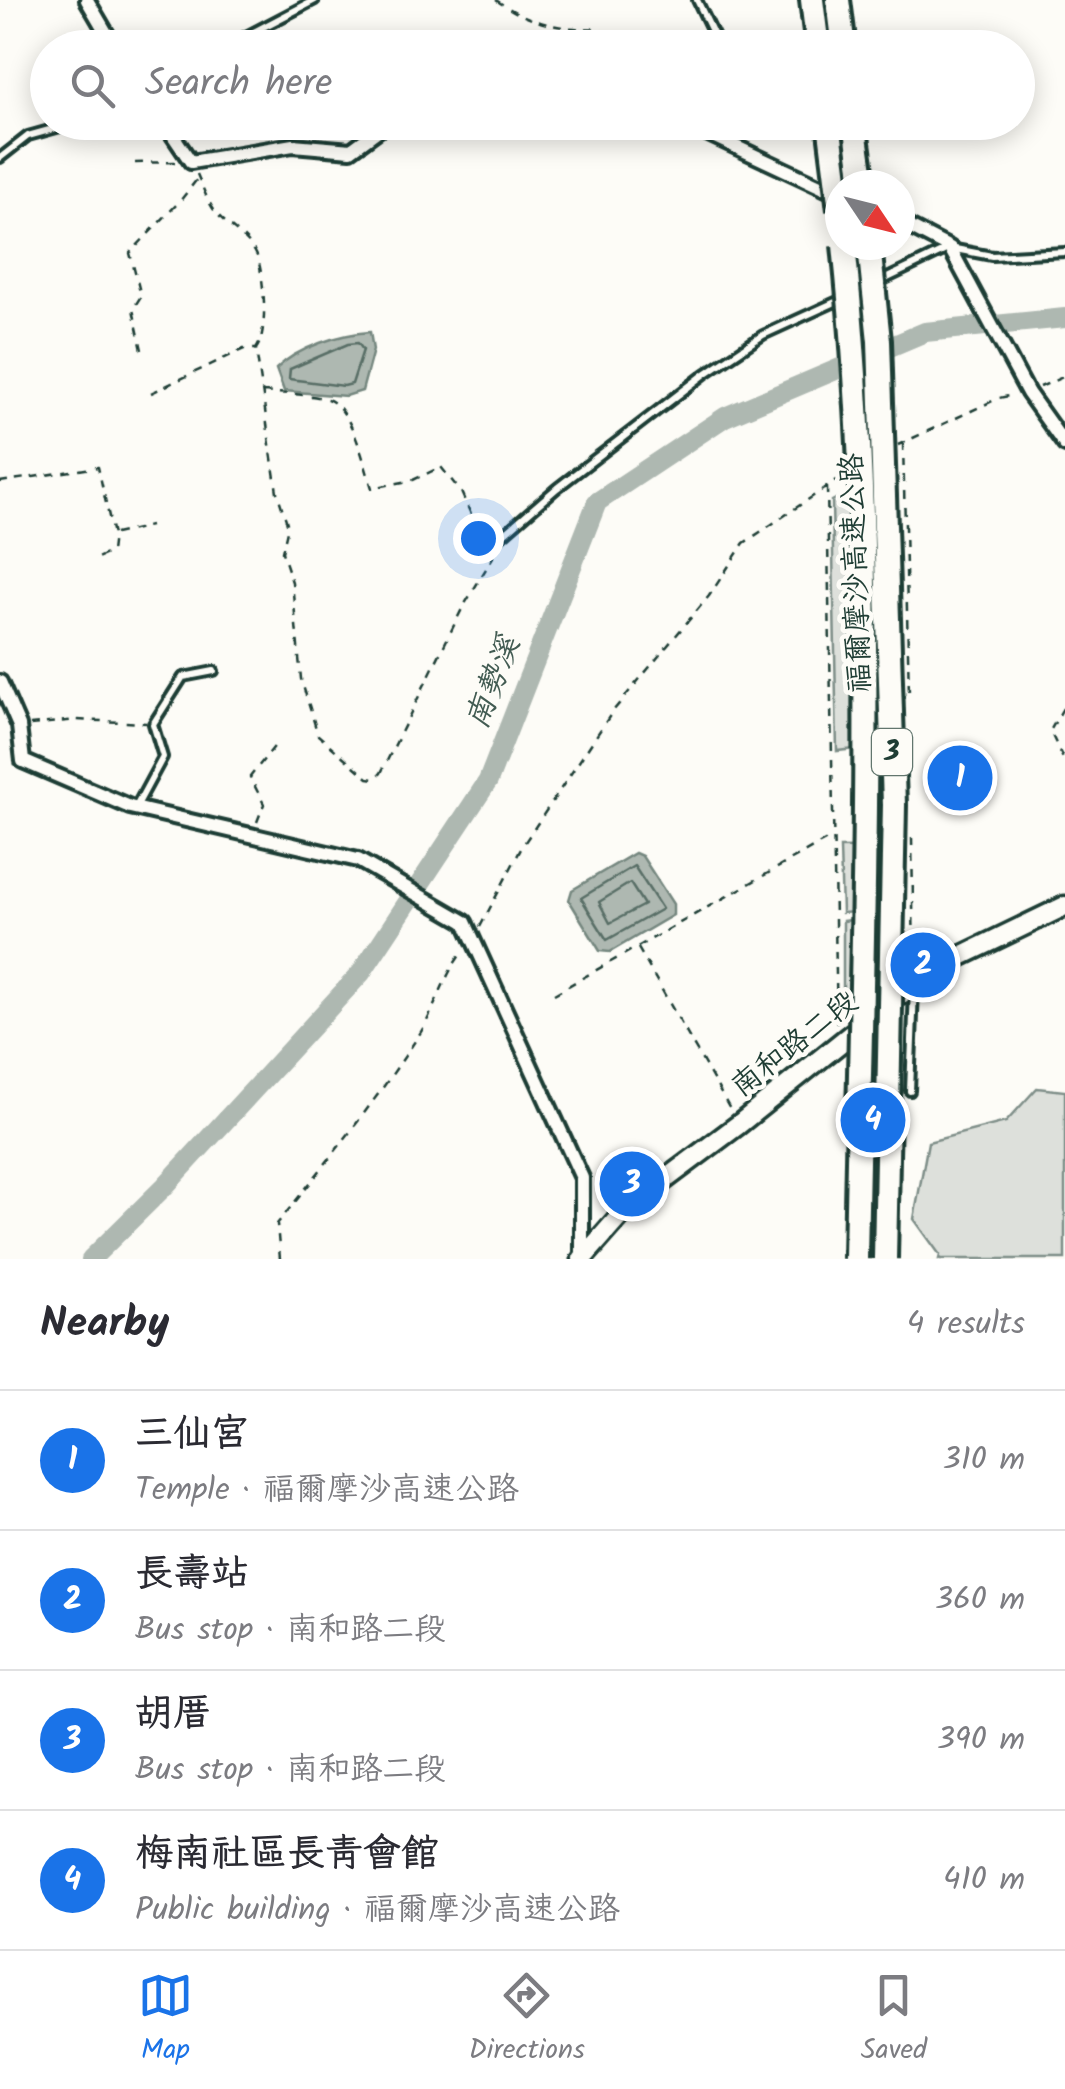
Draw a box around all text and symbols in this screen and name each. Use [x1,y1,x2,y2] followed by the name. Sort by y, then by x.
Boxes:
[30,30,1035,140] search box
[145,55,332,115] text: Search here
[65,58,120,113] icon: search
[825,170,915,260] north arrow
[829,452,885,694] street label: 福爾摩沙高速公路
[453,513,504,564] your location
[453,627,536,737] water label: 南勢溪
[872,729,912,775] road number: 3
[928,740,992,816] pin: 1
[890,928,956,1002] pin: 2
[721,980,869,1110] street label: 南和路二段
[840,1082,906,1158] pin: 4
[600,1146,664,1222] pin: 3
[40,1291,169,1358] text: Nearby
[907,1299,1025,1350] text: 4 results
[135,1405,249,1465] text: 三仙宮
[68,1435,77,1486] text: 1
[942,1435,1025,1486] text: 310 m
[135,1465,519,1516] text: Temple · 福爾摩沙高速公路
[135,1545,249,1605] text: 長壽站
[63,1575,82,1626] text: 2
[935,1575,1025,1626] text: 360 m
[135,1605,446,1656] text: Bus stop · 南和路二段
[135,1685,211,1745] text: 胡厝
[64,1715,81,1766] text: 3
[937,1715,1025,1766] text: 390 m
[135,1745,446,1796] text: Bus stop · 南和路二段
[135,1825,439,1885] text: 梅南社區長青會館
[64,1855,81,1906] text: 4
[943,1855,1025,1906] text: 410 m
[135,1885,620,1936] text: Public building · 福爾摩沙高速公路
[138,1968,193,2073] tab: Map
[469,1968,585,2073] tab: Directions
[861,1968,927,2073] tab: Saved

